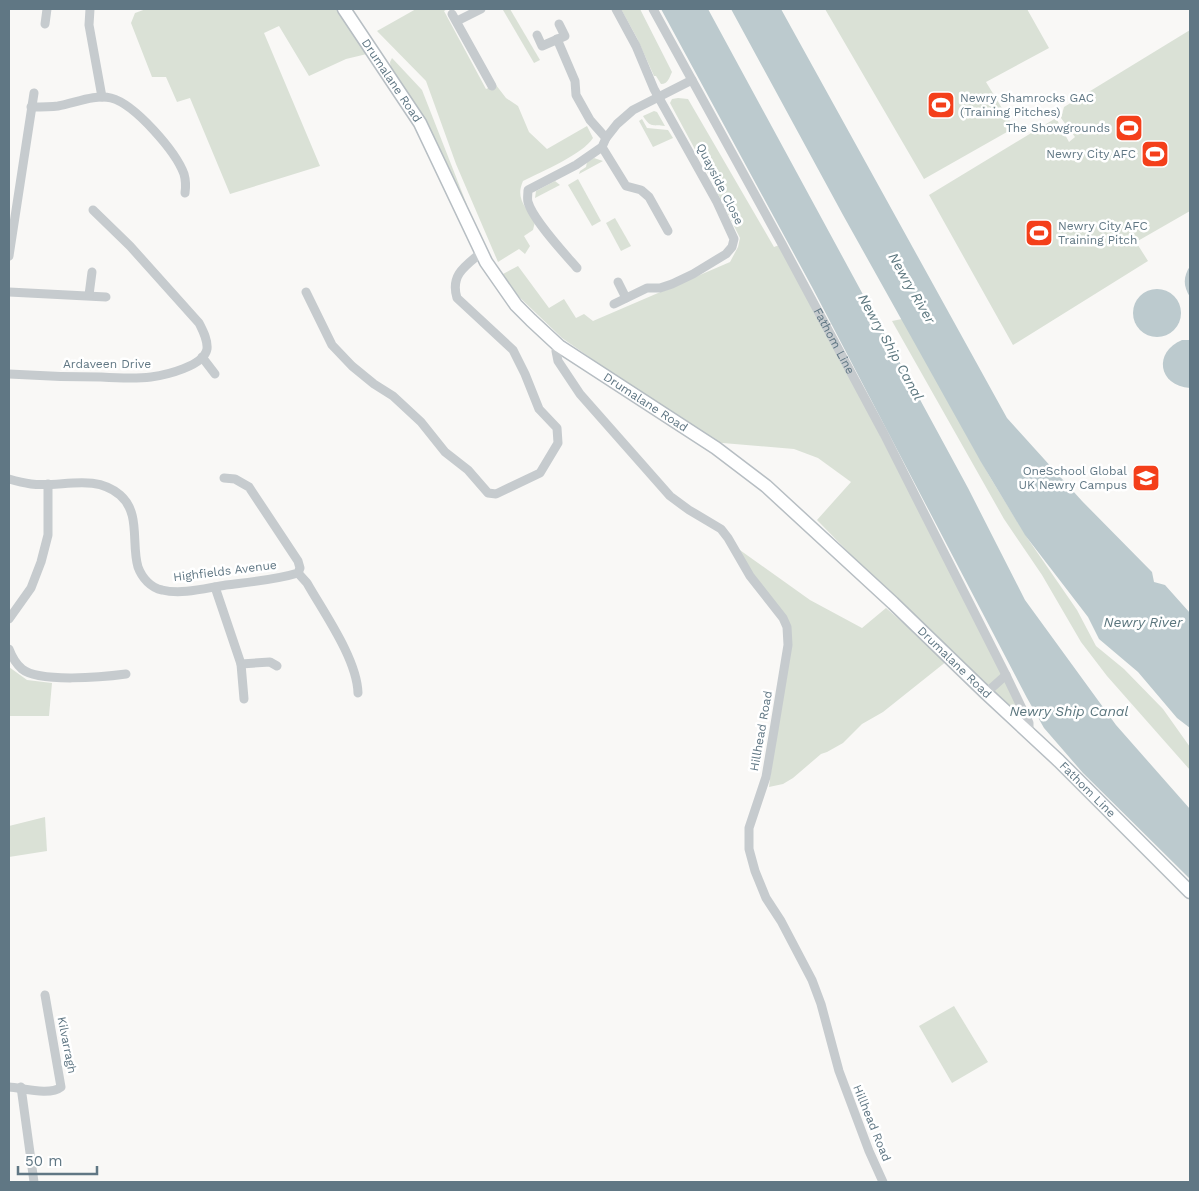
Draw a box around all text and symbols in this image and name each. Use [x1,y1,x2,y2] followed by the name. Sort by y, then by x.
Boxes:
[359,36,425,125] street label: Drumalane Road
[926,90,956,120] sports icon: Newry Shamrocks GAC (Training Pitches)
[960,91,1094,119] place label: Newry Shamrocks GAC (Training Pitches)
[1114,113,1144,143] sports icon: The Showgrounds
[1006,121,1110,135] place label: The Showgrounds
[1140,139,1170,169] sports icon: Newry City AFC
[693,141,747,227] street label: Quayside Close
[1046,147,1136,161] place label: Newry City AFC
[1024,218,1054,248] sports icon: Newry City AFC Training Pitch
[1058,219,1148,247] place label: Newry City AFC Training Pitch
[885,250,939,327] water label: Newry River
[855,291,927,403] water label: Newry Ship Canal
[811,305,858,376] street label: Fathom Line
[63,357,151,371] street label: Ardaveen Drive
[601,370,690,435] street label: Drumalane Road
[1131,463,1161,493] school or university icon: OneSchool Global UK Newry Campus
[1019,464,1127,492] place label: OneSchool Global UK Newry Campus
[172,558,278,584] street label: Highfields Avenue
[1104,614,1183,630] water label: Newry River
[915,624,994,701] street label: Drumalane Road
[747,690,775,772] street label: Hillhead Road
[1009,703,1129,719] water label: Newry Ship Canal
[1057,759,1118,820] street label: Fathom Line
[55,1015,79,1075] street label: Kilvarragh
[850,1083,894,1163] street label: Hillhead Road
[18,1144,96,1176] scale bar
[25,1152,62,1170] text: 50 m

